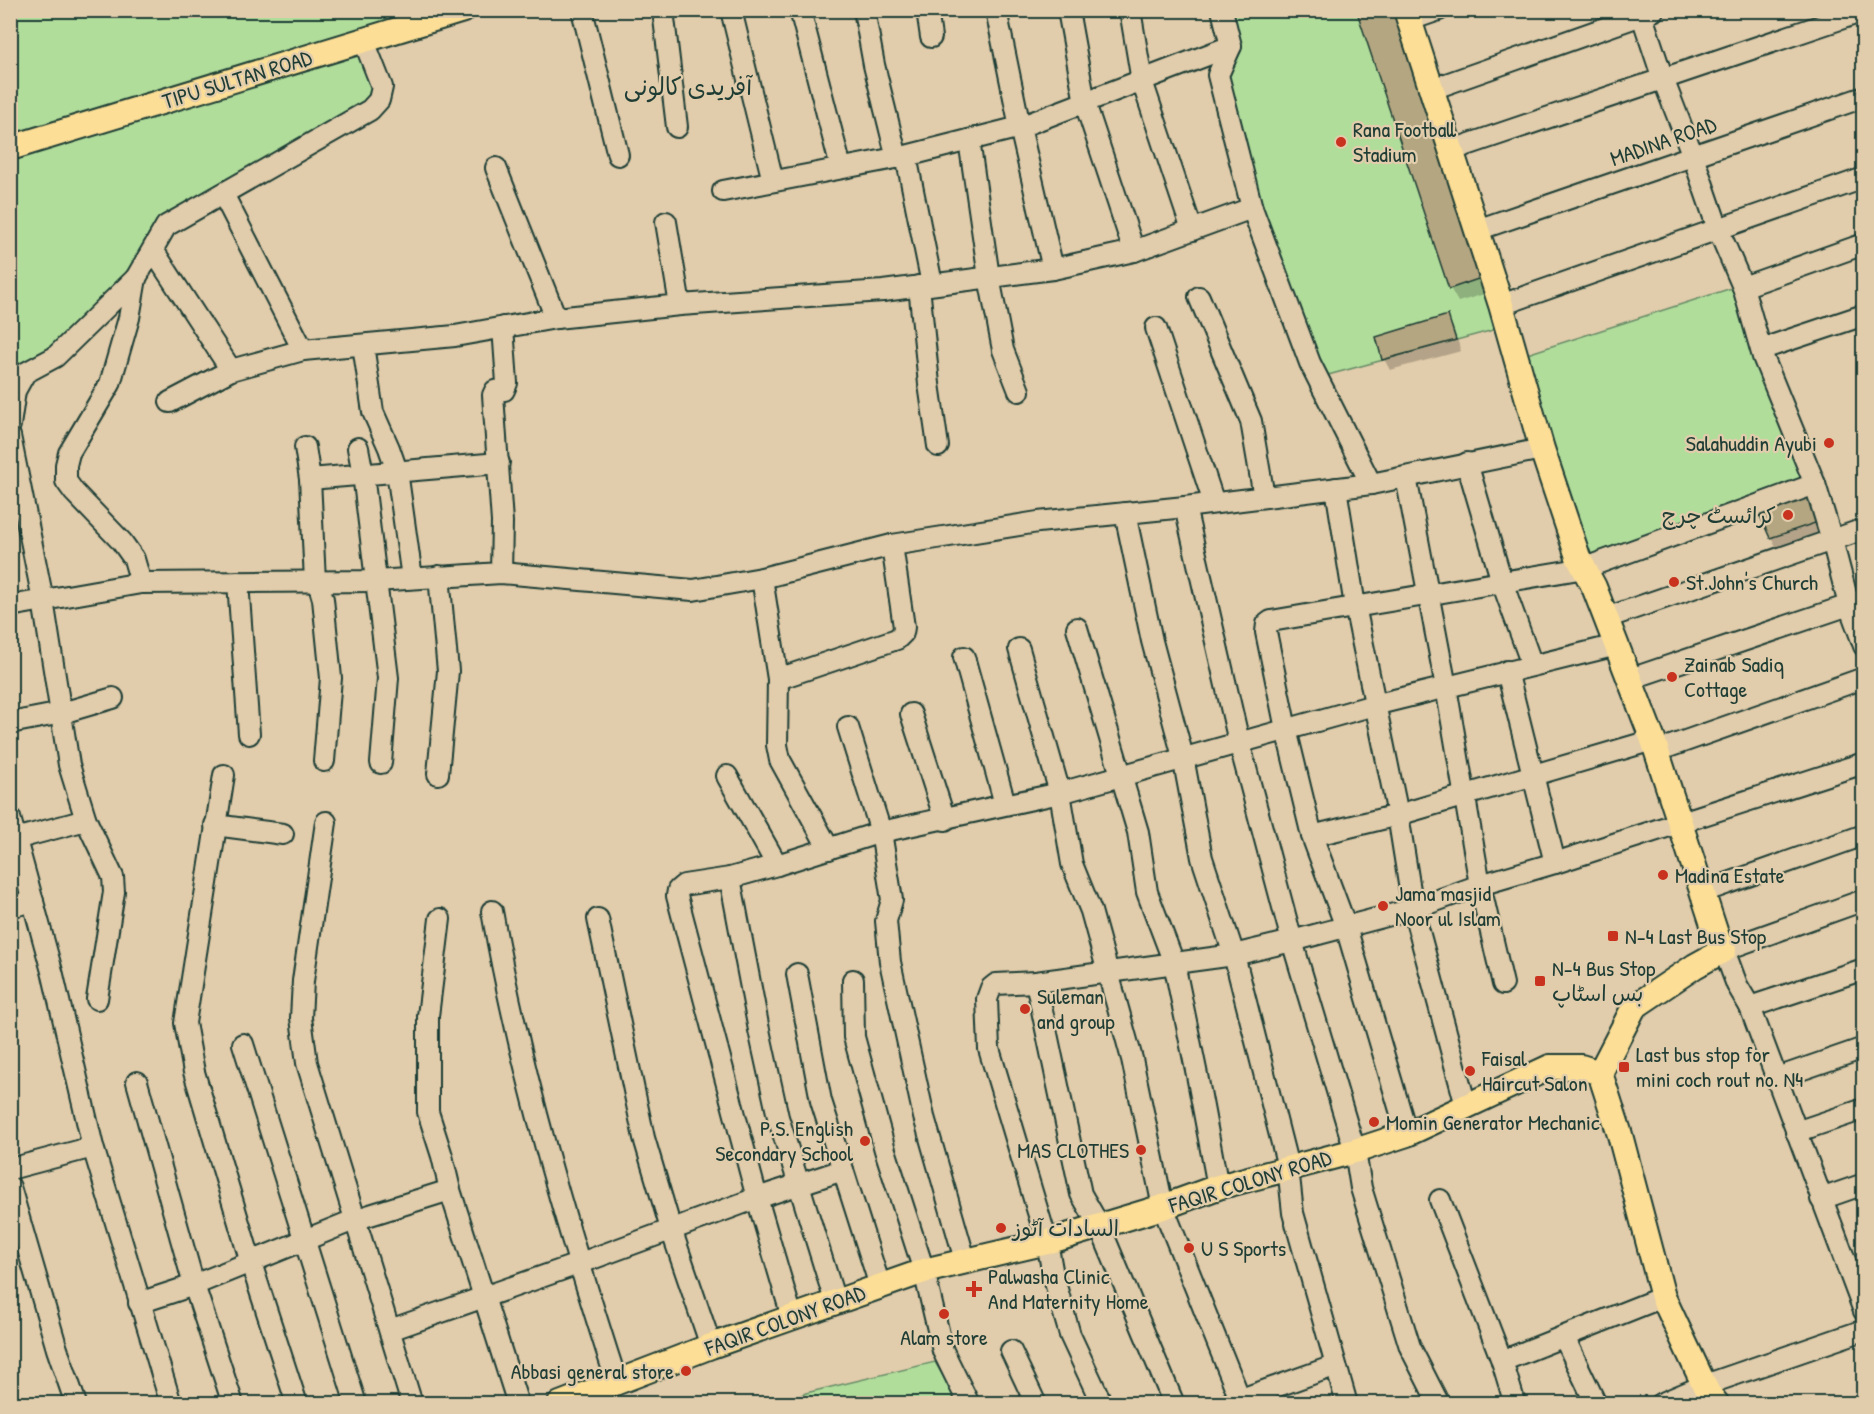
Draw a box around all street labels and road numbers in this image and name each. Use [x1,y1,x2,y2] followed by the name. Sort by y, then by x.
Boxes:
[159,42,316,116] street label: TIPU SULTAN ROAD
[1606,109,1721,173] street label: MADINA ROAD
[1164,1142,1335,1220] street label: FAQIR COLONY ROAD
[700,1277,870,1363] street label: FAQIR COLONY ROAD

